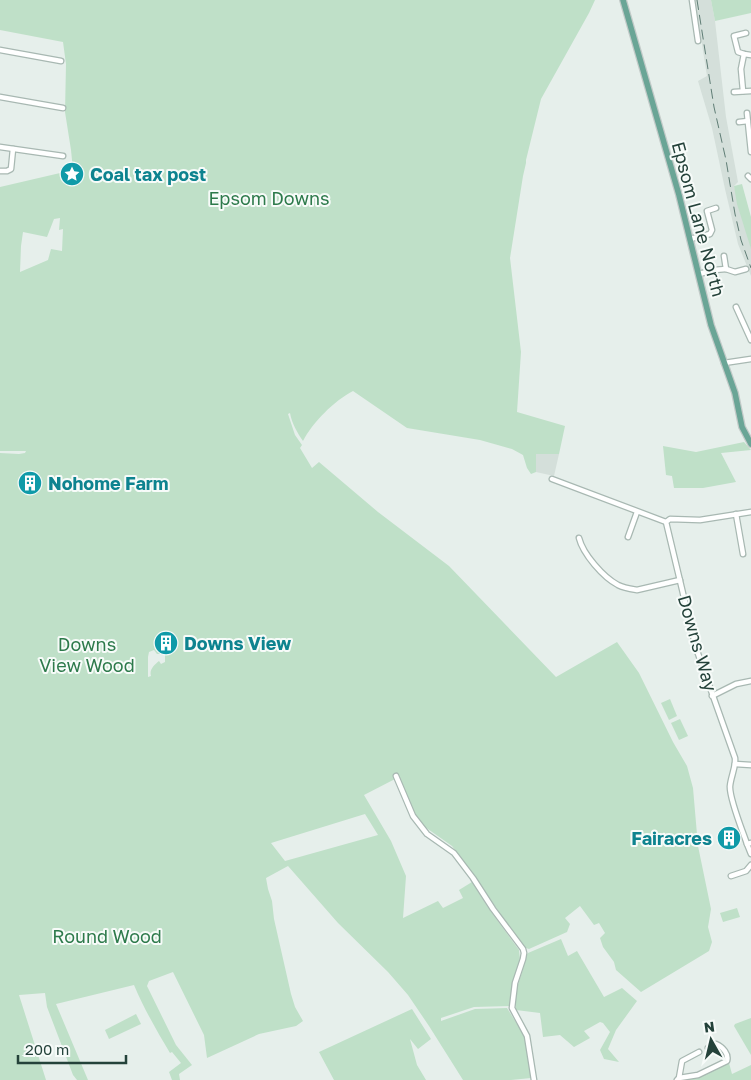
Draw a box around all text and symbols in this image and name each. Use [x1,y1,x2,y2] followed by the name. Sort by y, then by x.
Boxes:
[668,139,730,299] street label: Epsom Lane North
[59,161,85,187] place icon: Coal tax post
[90,163,206,185] place label: Coal tax post
[208,187,330,209] park label: Epsom Downs
[17,470,43,496] building icon: Nohome Farm
[48,472,169,494] place label: Nohome Farm
[674,592,722,694] street label: Downs Way
[153,630,179,656] building icon: Downs View
[184,632,291,654] place label: Downs View
[39,633,135,676] park label: Downs View Wood
[716,825,742,851] building icon: Fairacres
[631,827,712,849] place label: Fairacres
[52,925,162,947] park label: Round Wood
[686,1015,736,1065] north arrow
[703,1017,716,1036] text: N
[18,1032,125,1064] scale bar
[25,1040,69,1058] text: 200 m

